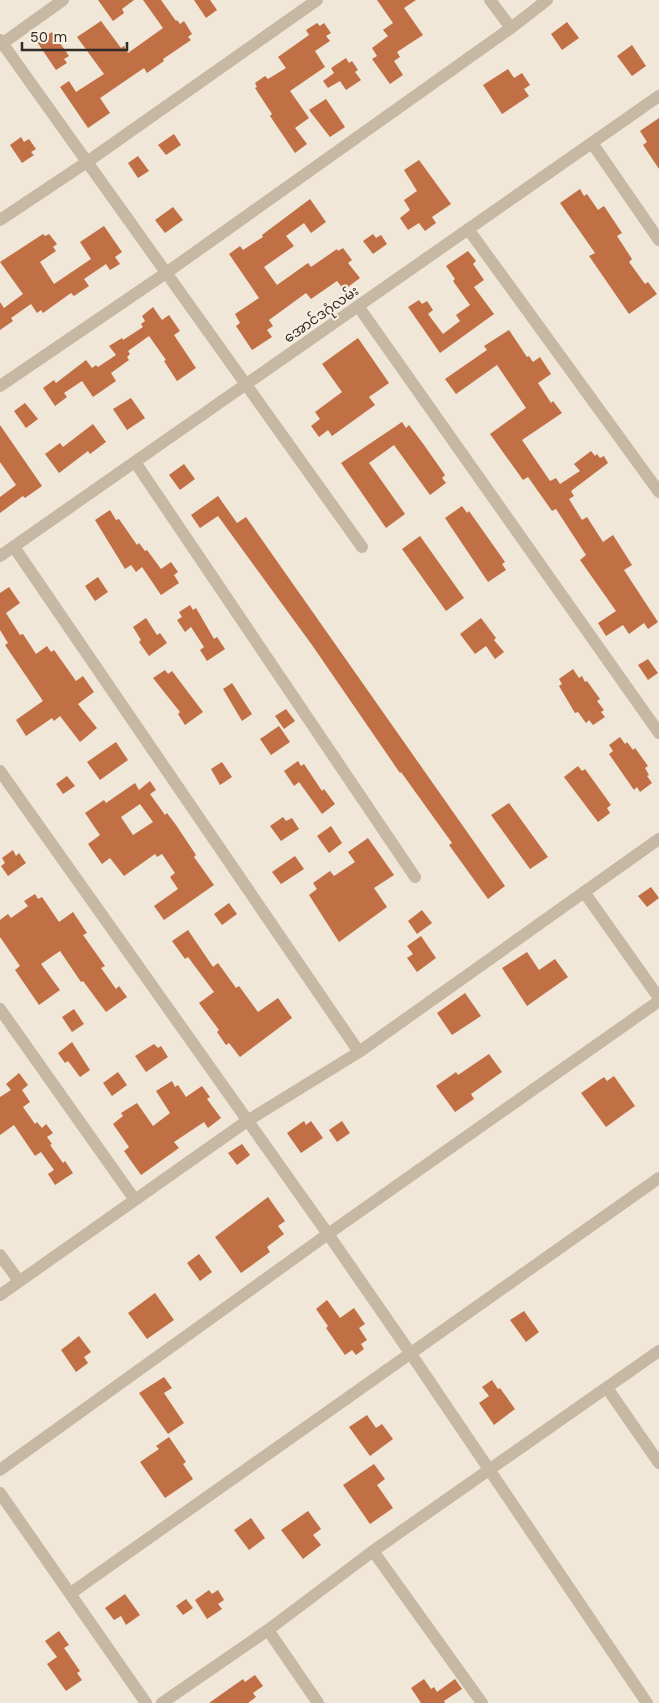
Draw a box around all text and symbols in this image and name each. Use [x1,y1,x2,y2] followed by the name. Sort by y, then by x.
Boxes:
[22,20,128,52] scale bar
[30,28,67,46] text: 50 m
[279,281,364,349] street label: အောင်ဒဂုံလမ်း

